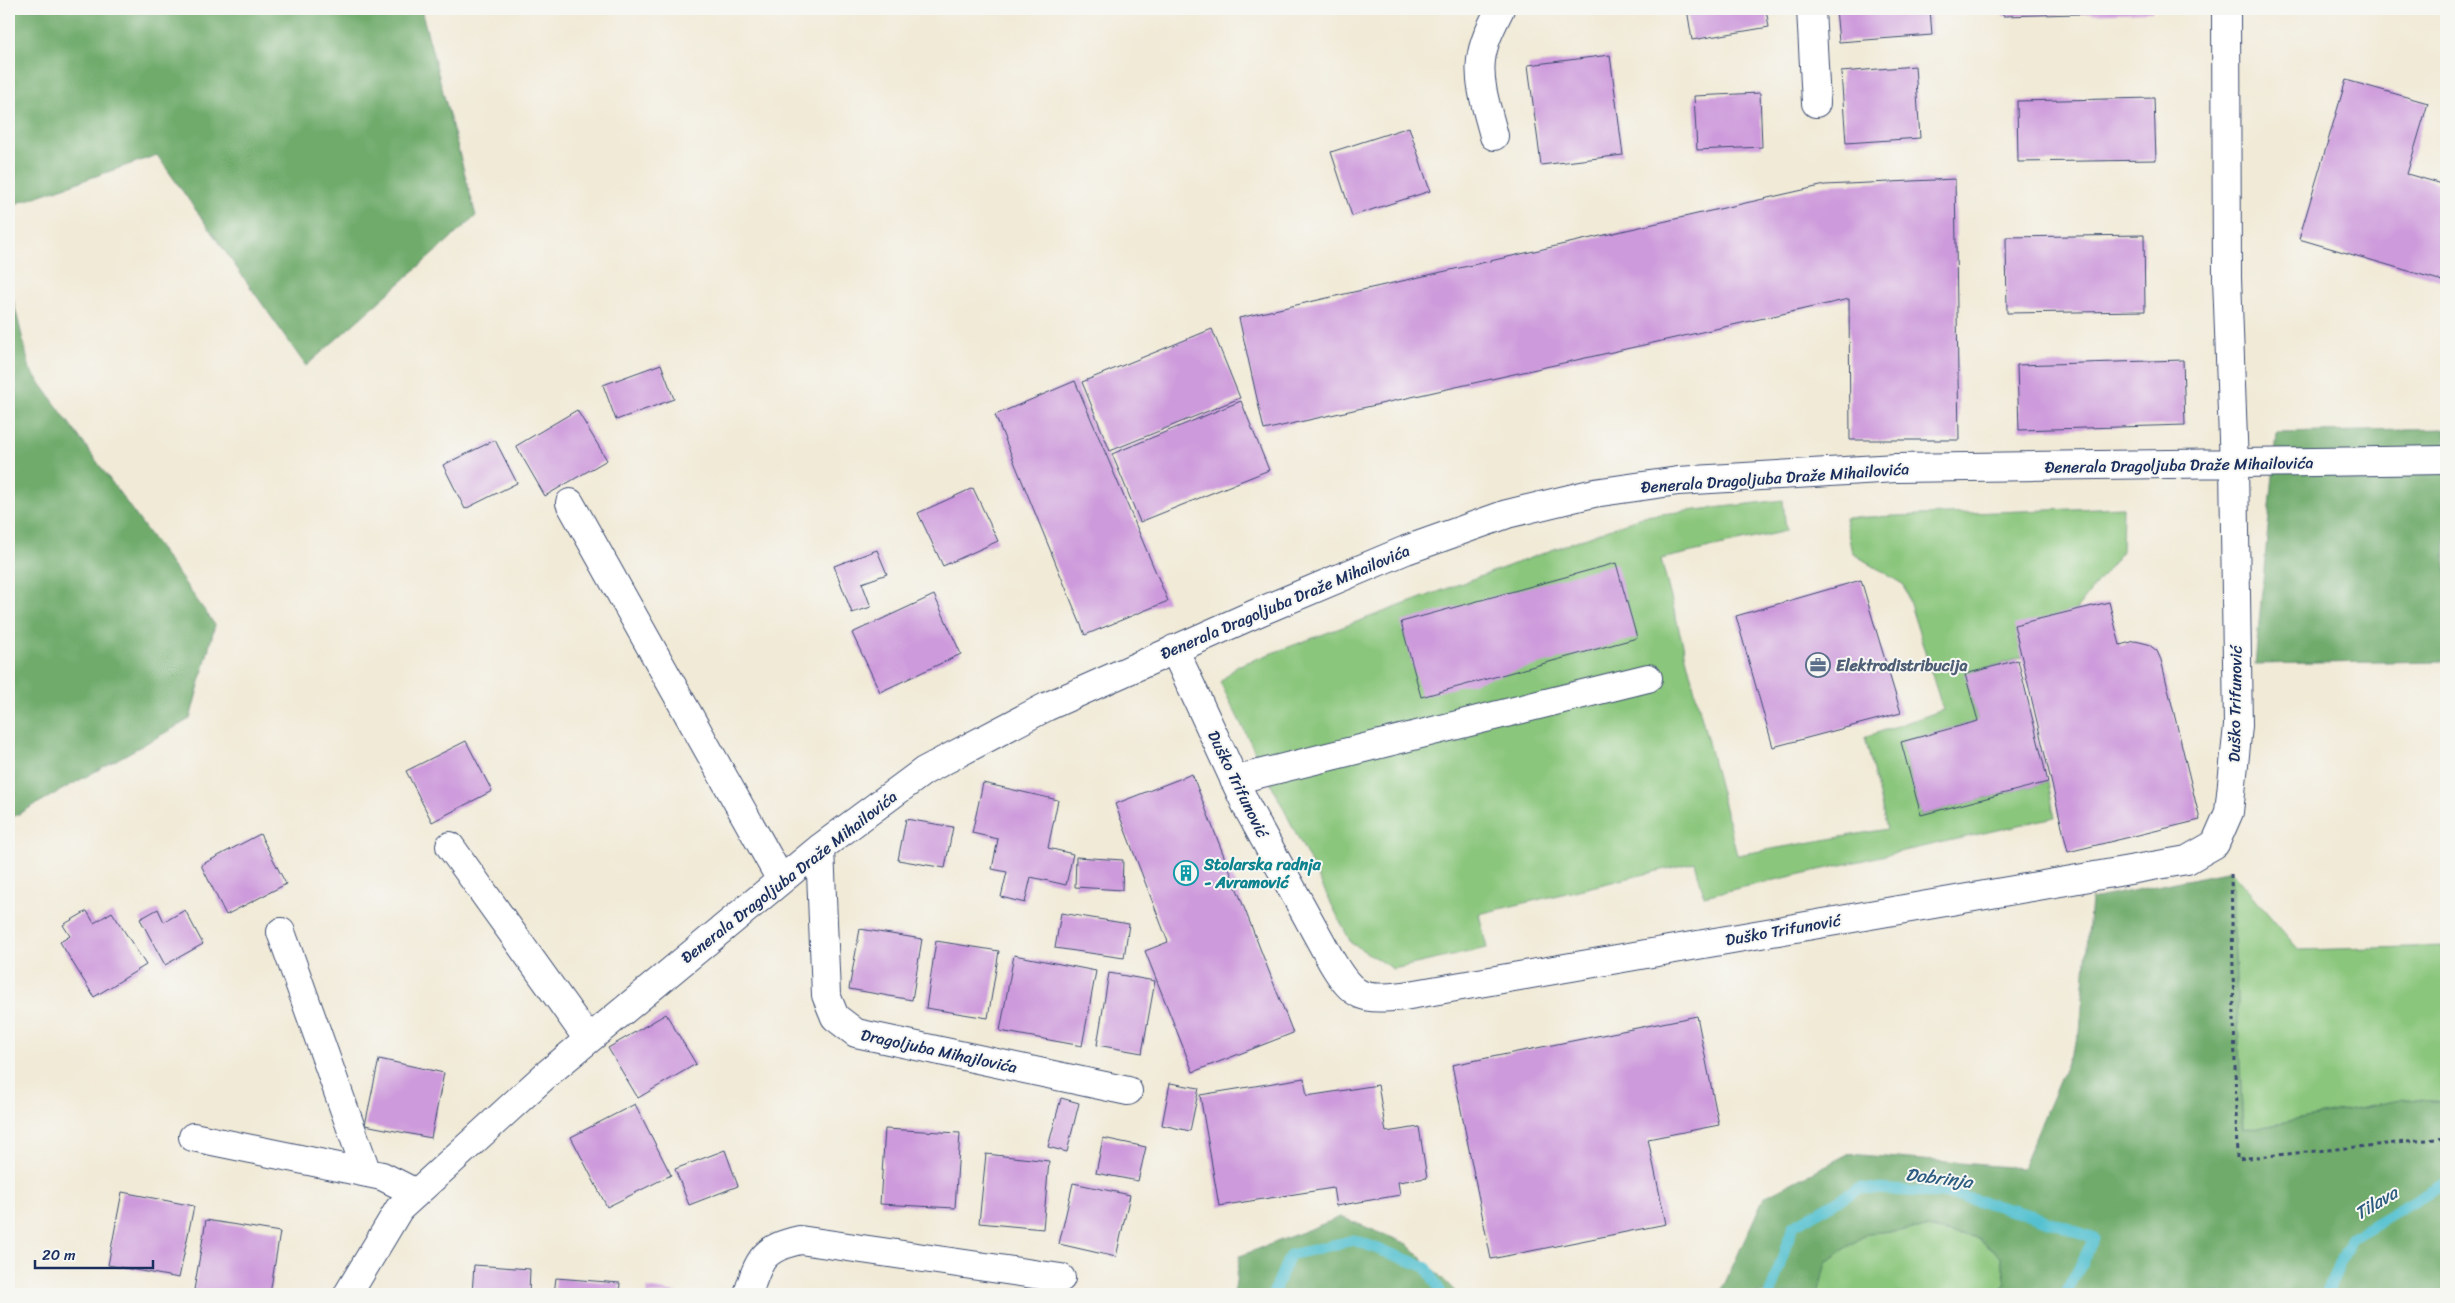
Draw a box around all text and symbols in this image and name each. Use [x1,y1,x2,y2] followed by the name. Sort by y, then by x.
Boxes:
[2044,448,2314,482] street label: Đenerala Dragoljuba Draže Mihailovića
[1640,454,1910,502] street label: Đenerala Dragoljuba Draže Mihailovića
[1156,536,1414,668] street label: Đenerala Dragoljuba Draže Mihailovića
[2219,644,2251,762] street label: Duško Trifunović
[1836,651,1967,680] place label: Elektrodistribucija
[1805,652,1831,678] office icon: Elektrodistribucija
[1199,725,1277,844] street label: Duško Trifunović
[674,783,904,971] street label: Đenerala Dragoljuba Draže Mihailovića
[1203,850,1322,897] place label: Stolarska radnja - Avramović
[1173,860,1199,886] building icon: Stolarska radnja - Avramović
[1723,905,1845,954] street label: Duško Trifunović
[858,1020,1020,1082] street label: Dragoljuba Mihajlovića
[1904,1158,1976,1198] water label: Dobrinja
[2348,1176,2406,1229] water label: Tilava
[35,1238,152,1270] scale bar
[42,1242,76,1268] text: 20 m

